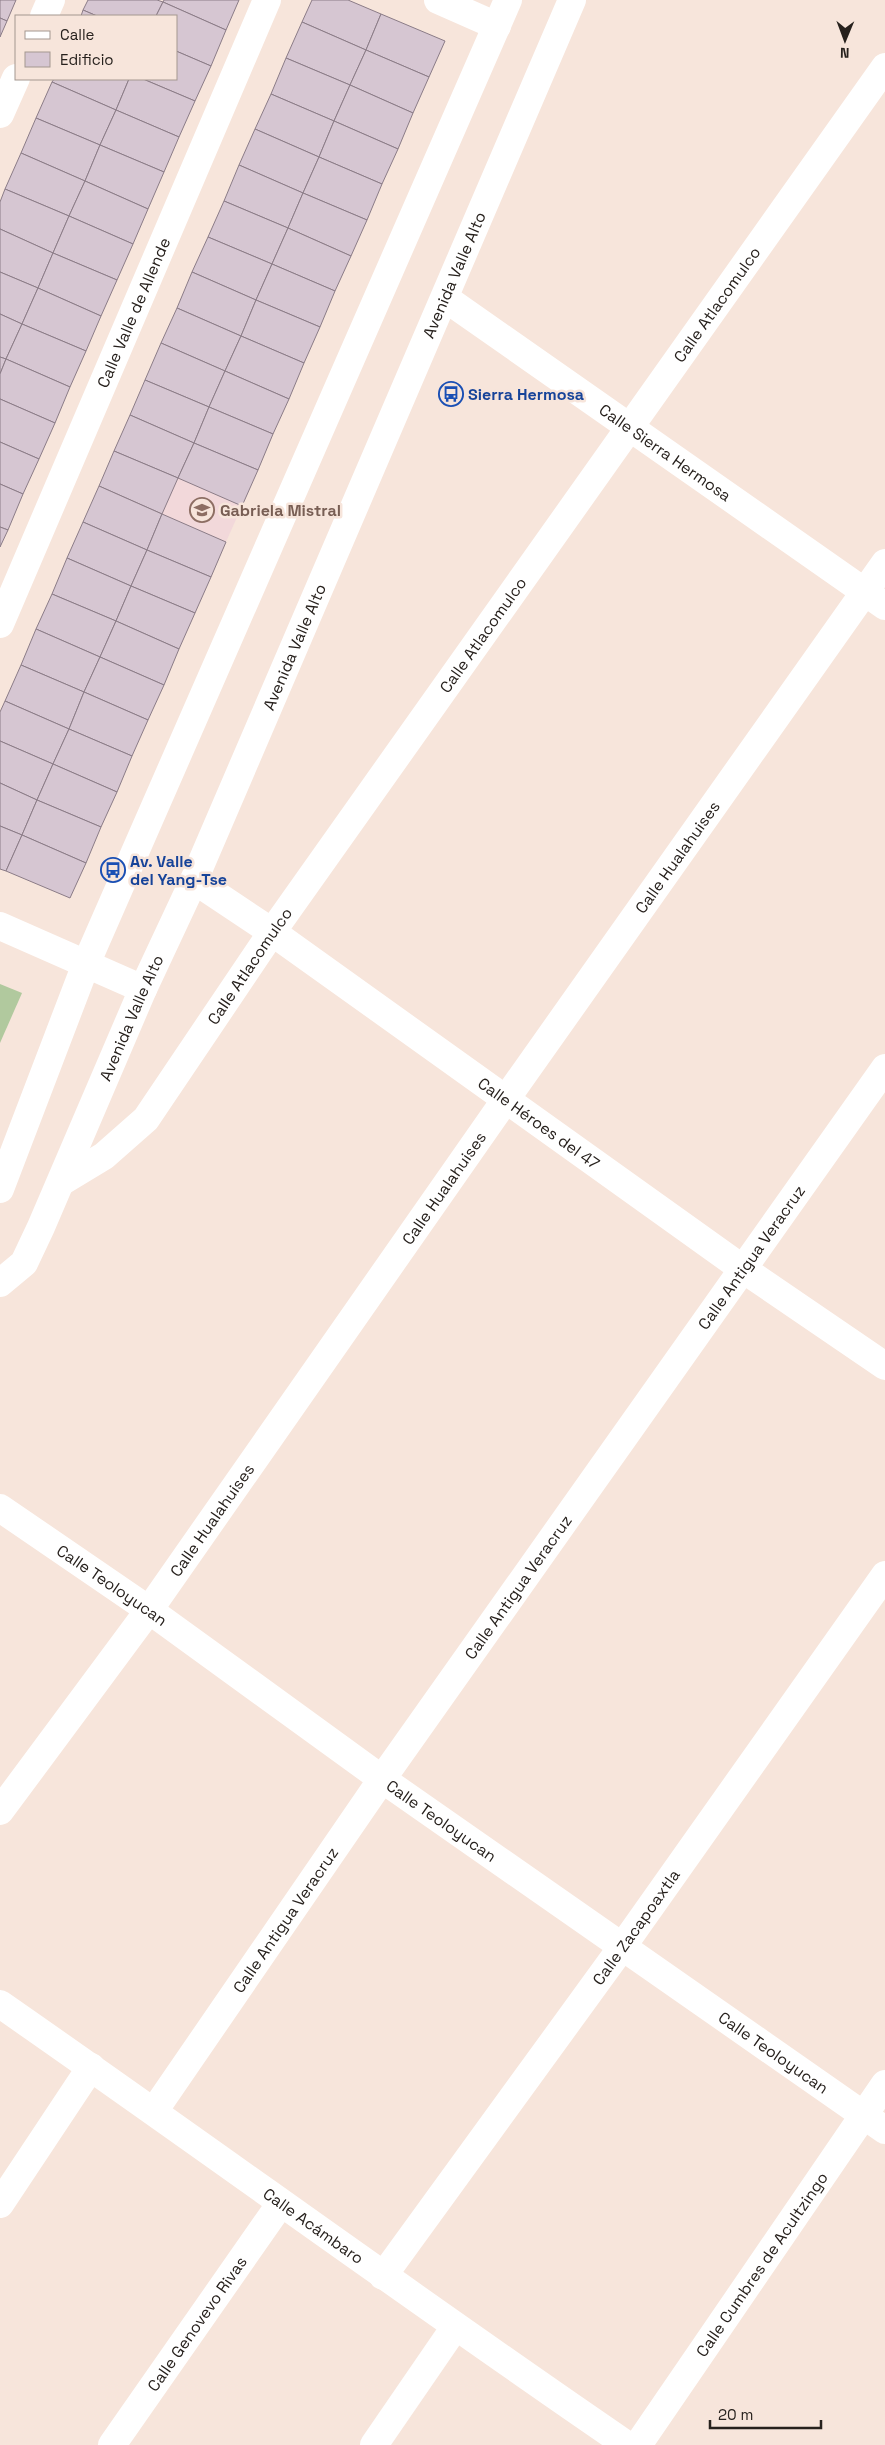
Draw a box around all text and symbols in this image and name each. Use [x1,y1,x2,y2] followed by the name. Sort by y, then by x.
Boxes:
[15,15,178,80] legend
[820,15,870,65] north arrow
[60,25,95,44] text: Calle
[840,44,850,62] text: N
[60,50,114,69] text: Edificio
[418,208,490,341] street label: Avenida Valle Alto
[92,234,175,391] street label: Calle Valle de Allende
[669,242,765,366] street label: Calle Atlacomulco
[438,381,464,407] bus stop icon: Sierra Hermosa
[468,384,584,405] place label: Sierra Hermosa
[595,399,736,506] street label: Calle Sierra Hermosa
[189,497,215,523] school or university icon: Gabriela Mistral
[220,500,341,521] place label: Gabriela Mistral
[434,573,531,697] street label: Calle Atlacomulco
[258,581,331,713] street label: Avenida Valle Alto
[630,796,724,917] street label: Calle Hualahuises
[130,851,227,890] place label: Av. Valle del Yang-Tse
[100,857,126,883] bus stop icon: Av. Valle del Yang-Tse
[202,903,297,1028] street label: Calle Atlacomulco
[94,951,168,1084] street label: Avenida Valle Alto
[474,1072,604,1174] street label: Calle Héroes del 47
[397,1127,491,1249] street label: Calle Hualahuises
[693,1181,809,1333] street label: Calle Antigua Veracruz
[165,1459,259,1581] street label: Calle Hualahuises
[460,1511,576,1663] street label: Calle Antigua Veracruz
[53,1540,172,1630] street label: Calle Teoloyucan
[382,1775,501,1866] street label: Calle Teoloyucan
[228,1843,343,1997] street label: Calle Antigua Veracruz
[587,1865,684,1989] street label: Calle Zacapoaxtla
[714,2007,833,2098] street label: Calle Teoloyucan
[691,2168,832,2361] street label: Calle Cumbres de Acultzingo
[259,2183,368,2268] street label: Calle Acámbaro
[142,2252,251,2395] street label: Calle Genovevo Rivas
[710,2398,821,2430] scale bar
[718,2405,753,2424] text: 20 m

